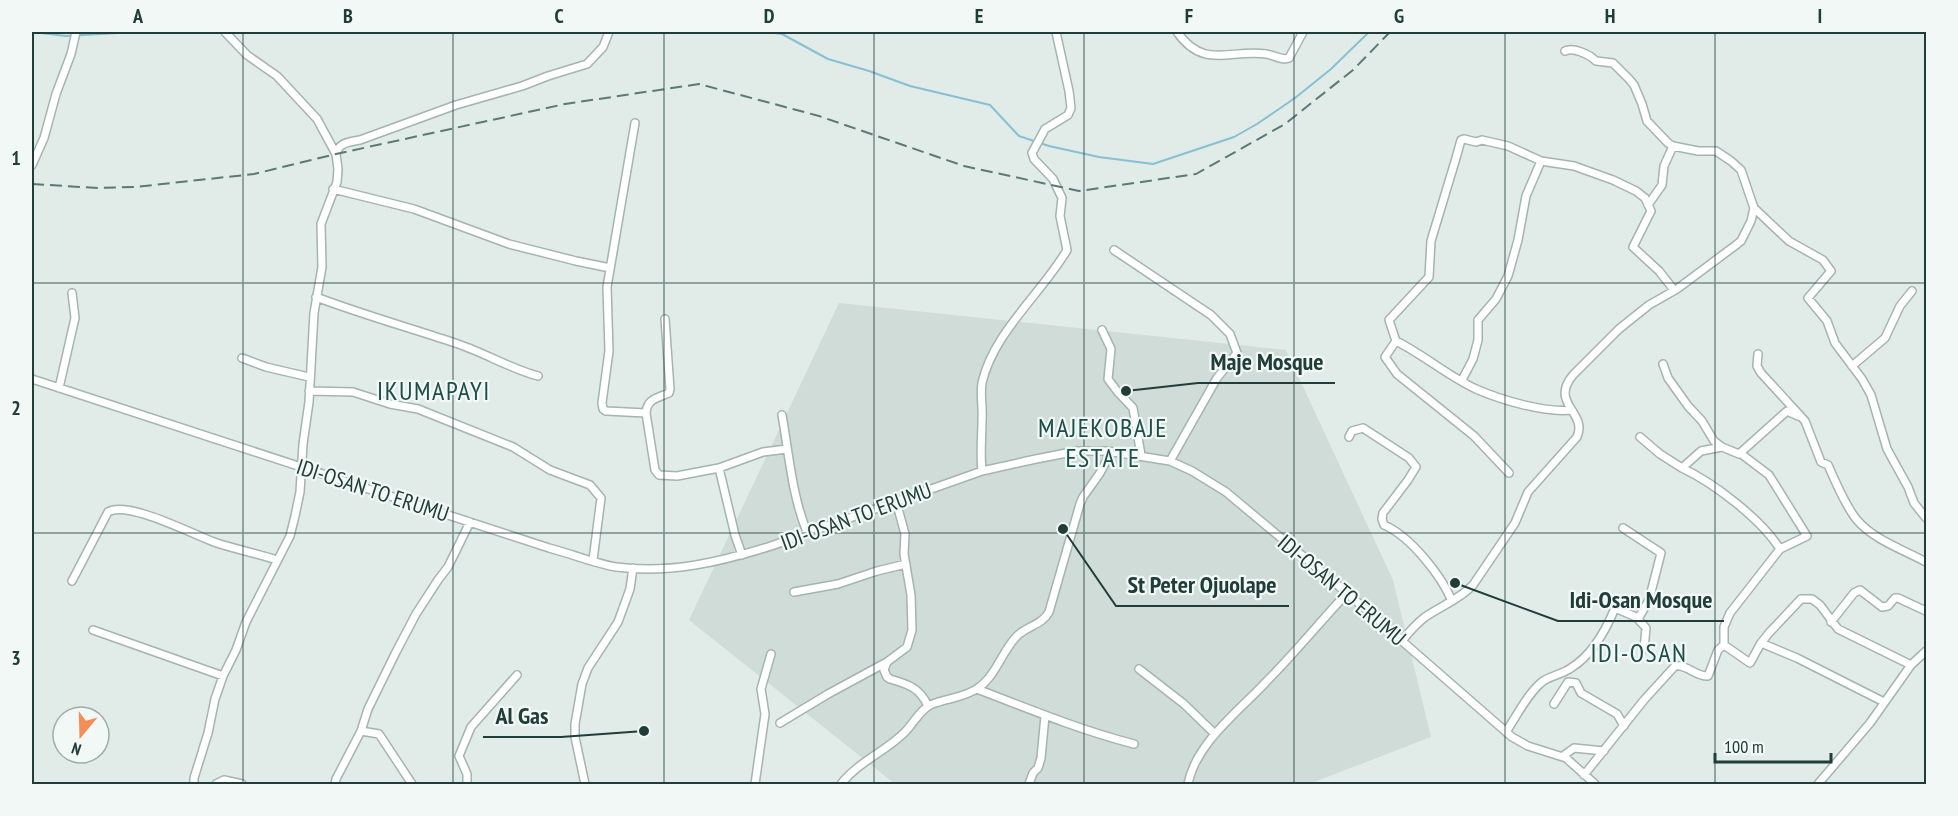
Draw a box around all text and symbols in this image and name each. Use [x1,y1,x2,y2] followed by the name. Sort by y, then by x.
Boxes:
[132,3,144,29] text: A
[343,3,353,29] text: B
[554,3,564,29] text: C
[764,3,775,29] text: D
[975,3,983,29] text: E
[1185,3,1193,29] text: F
[1394,3,1404,29] text: G
[1605,3,1615,29] text: H
[1818,3,1822,29] text: I
[11,145,21,171] text: 1
[1198,341,1335,383] callout: Maje Mosque
[1210,346,1324,377] text: Maje Mosque
[377,374,491,407] district label: IKUMAPAYI
[11,395,21,421] text: 2
[1038,411,1168,474] district label: MAJEKOBAJE ESTATE
[293,452,453,528] street label: IDI-OSAN TO ERUMU
[777,476,935,556] street label: IDI-OSAN TO ERUMU
[1272,528,1412,652] street label: IDI-OSAN TO ERUMU
[1116,564,1289,606] callout: St Peter Ojuolape
[1127,569,1277,600] text: St Peter Ojuolape
[1558,579,1724,621] callout: Idi-Osan Mosque
[1570,584,1712,615] text: Idi-Osan Mosque
[1590,636,1688,669] district label: IDI-OSAN
[11,645,21,671] text: 3
[483,695,561,737] callout: Al Gas
[495,700,548,731] text: Al Gas
[51,705,111,765] north arrow
[1715,726,1830,764] scale bar
[1724,735,1764,758] text: 100 m
[69,738,83,760] text: N

